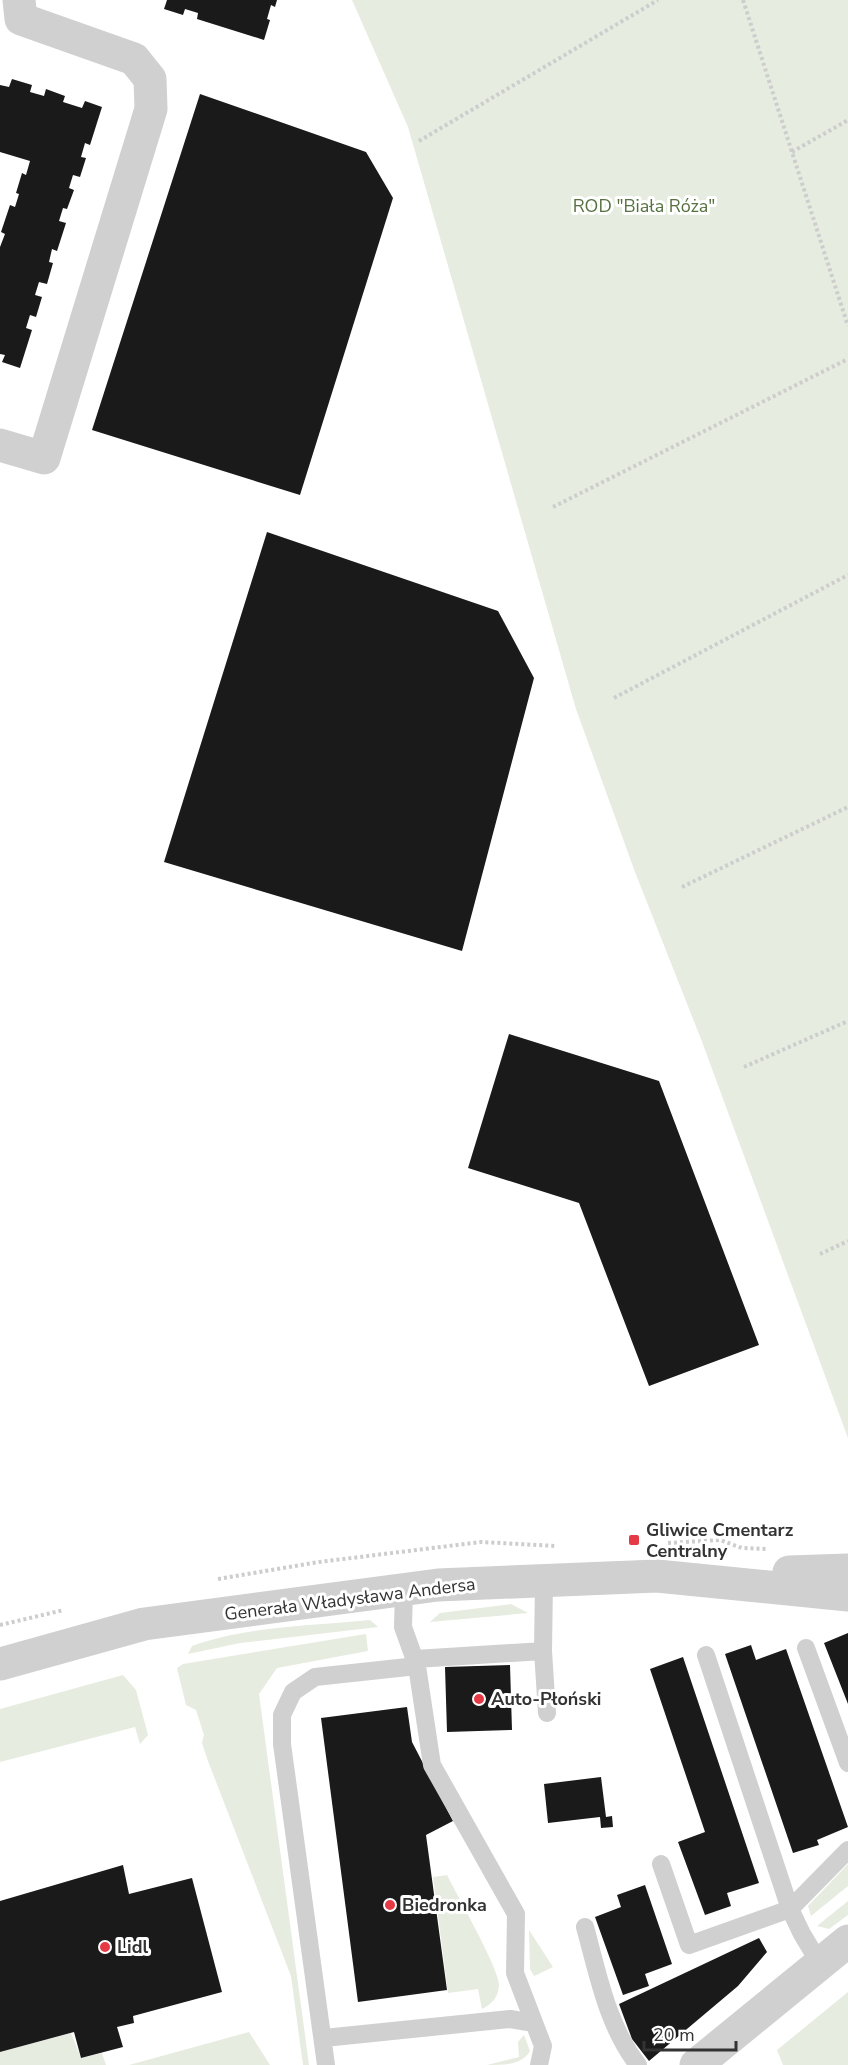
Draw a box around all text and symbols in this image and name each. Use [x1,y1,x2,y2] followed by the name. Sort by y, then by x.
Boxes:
[573,194,715,218] park label: ROD "Biała Róża"
[646,1518,794,1563] place label: Gliwice Cmentarz Centralny
[627,1533,641,1547] marker: Gliwice Cmentarz Centralny
[223,1572,477,1626] street label: Generała Władysława Andersa
[491,1687,601,1711] place label: Auto-Płoński
[472,1692,486,1706] marker: Auto-Płoński
[402,1893,487,1917] place label: Biedronka
[383,1898,397,1912] marker: Biedronka
[117,1935,149,1959] place label: Lidl
[98,1940,112,1954] marker: Lidl
[644,2014,736,2052] scale bar
[653,2023,695,2047] text: 20 m

